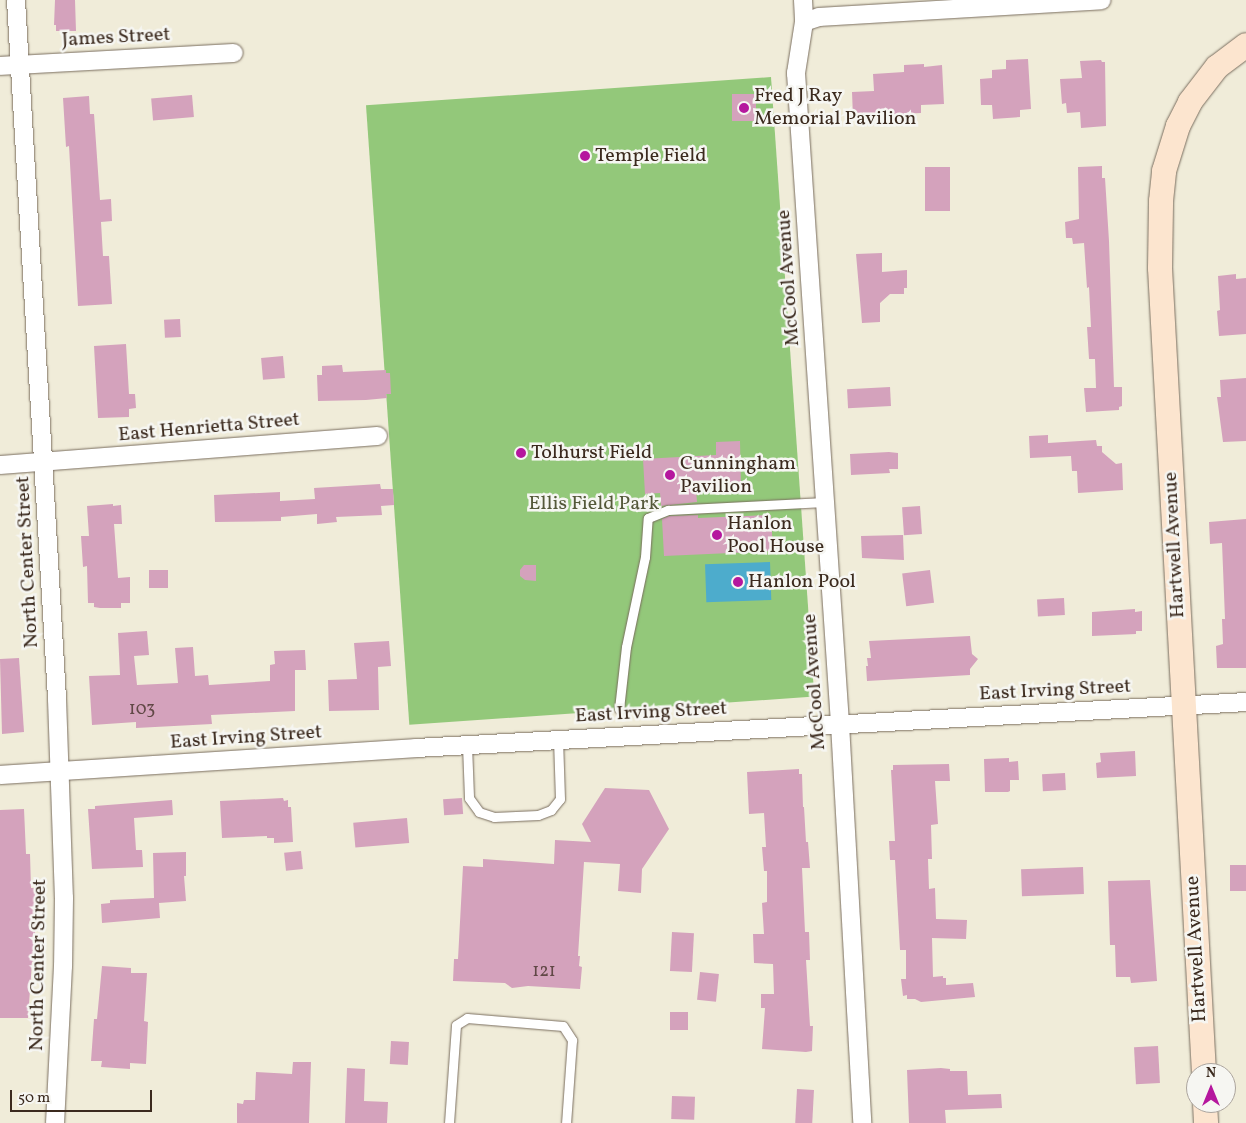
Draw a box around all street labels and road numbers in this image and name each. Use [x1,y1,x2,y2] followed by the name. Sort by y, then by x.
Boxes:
[61,23,171,53] street label: James Street
[772,209,806,347] street label: McCool Avenue
[117,408,301,448] street label: East Henrietta Street
[1159,471,1191,619] street label: Hartwell Avenue
[12,475,44,649] street label: North Center Street
[798,613,832,751] street label: McCool Avenue
[978,675,1132,707] street label: East Irving Street
[574,697,728,729] street label: East Irving Street
[169,721,323,755] street label: East Irving Street
[1181,875,1213,1023] street label: Hartwell Avenue
[25,879,53,1051] street label: North Center Street

